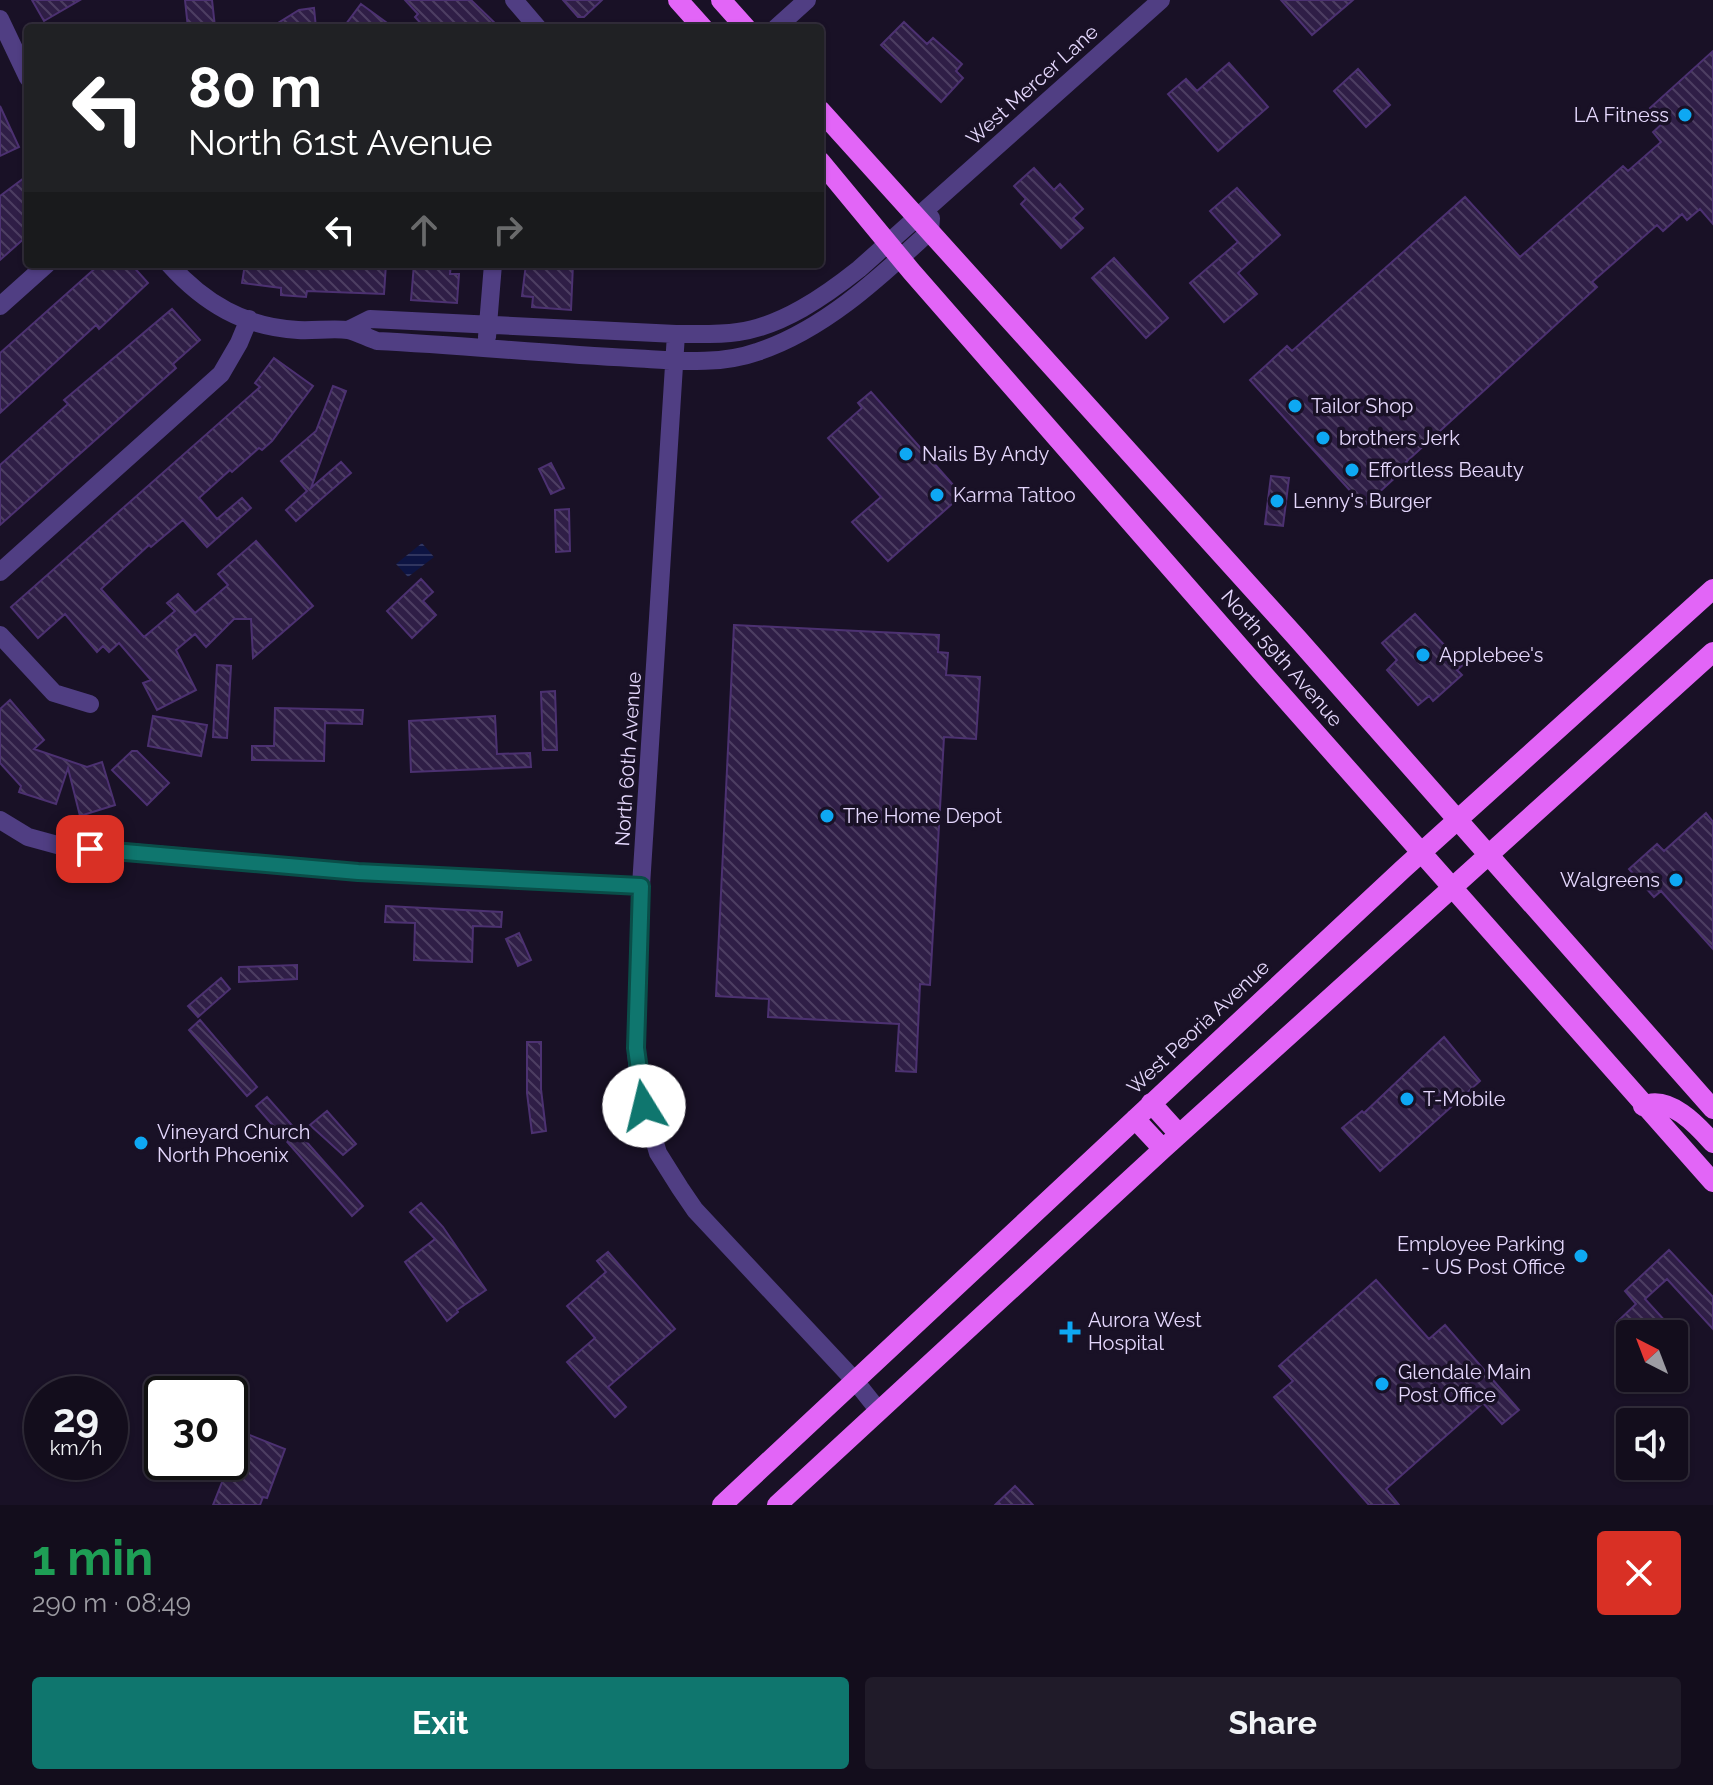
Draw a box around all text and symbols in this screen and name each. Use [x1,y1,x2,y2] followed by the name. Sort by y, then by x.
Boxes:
[961,19,1103,150] street label: West Mercer Lane
[188,54,322,120] text: 80 m
[56,56,160,160] icon: left
[1574,103,1669,127] place label: LA Fitness
[1676,106,1694,124] marker: LA Fitness
[188,121,493,163] text: North 61st Avenue
[318,208,362,252] icon: left
[402,208,446,252] icon: ahead
[486,208,530,252] icon: right
[1311,394,1413,418] place label: Tailor Shop
[1286,397,1304,415] marker: Tailor Shop
[1339,426,1460,450] place label: brothers Jerk
[1314,429,1332,447] marker: brothers Jerk
[922,442,1049,466] place label: Nails By Andy
[897,445,915,463] marker: Nails By Andy
[1368,458,1524,482] place label: Effortless Beauty
[1343,461,1361,479] marker: Effortless Beauty
[953,483,1076,507] place label: Karma Tattoo
[928,486,946,504] marker: Karma Tattoo
[1293,489,1432,513] place label: Lenny's Burger
[1268,492,1286,510] marker: Lenny's Burger
[1216,585,1348,731] street label: North 59th Avenue
[1439,643,1543,667] place label: Applebee's
[1414,646,1432,664] marker: Applebee's
[610,671,646,847] street label: North 60th Avenue
[843,804,1003,828] place label: The Home Depot
[818,807,836,825] marker: The Home Depot
[56,815,124,883] pin
[68,827,112,871] icon: arrive
[1560,868,1660,892] place label: Walgreens
[1667,871,1685,889] marker: Walgreens
[1122,955,1274,1099] street label: West Peoria Avenue
[602,1064,686,1148] position arrow
[1423,1087,1506,1111] place label: T-Mobile
[1398,1090,1416,1108] marker: T-Mobile
[157,1120,310,1167] place label: Vineyard Church North Phoenix
[132,1134,150,1152] marker: Vineyard Church North Phoenix
[1397,1232,1565,1279] place label: Employee Parking - US Post Office
[1572,1247,1590,1265] marker: Employee Parking - US Post Office
[1088,1308,1202,1355] place label: Aurora West Hospital
[1616,1320,1688,1392] north arrow
[1616,1320,1688,1480] map controls
[1059,1321,1081,1343] marker: Aurora West Hospital
[1398,1360,1531,1407] place label: Glendale Main Post Office
[1373,1375,1391,1393] marker: Glendale Main Post Office
[144,1376,248,1480] speed limit sign: 30
[53,1394,99,1441] text: 29
[1616,1408,1688,1480] button: sound
[50,1436,102,1460] text: km/h
[32,1530,153,1586] text: 1 min
[1597,1531,1681,1615] button: close
[32,1588,191,1618] text: 290 m · 08:49
[32,1677,849,1769] button: Exit
[865,1677,1681,1769] button: Share

